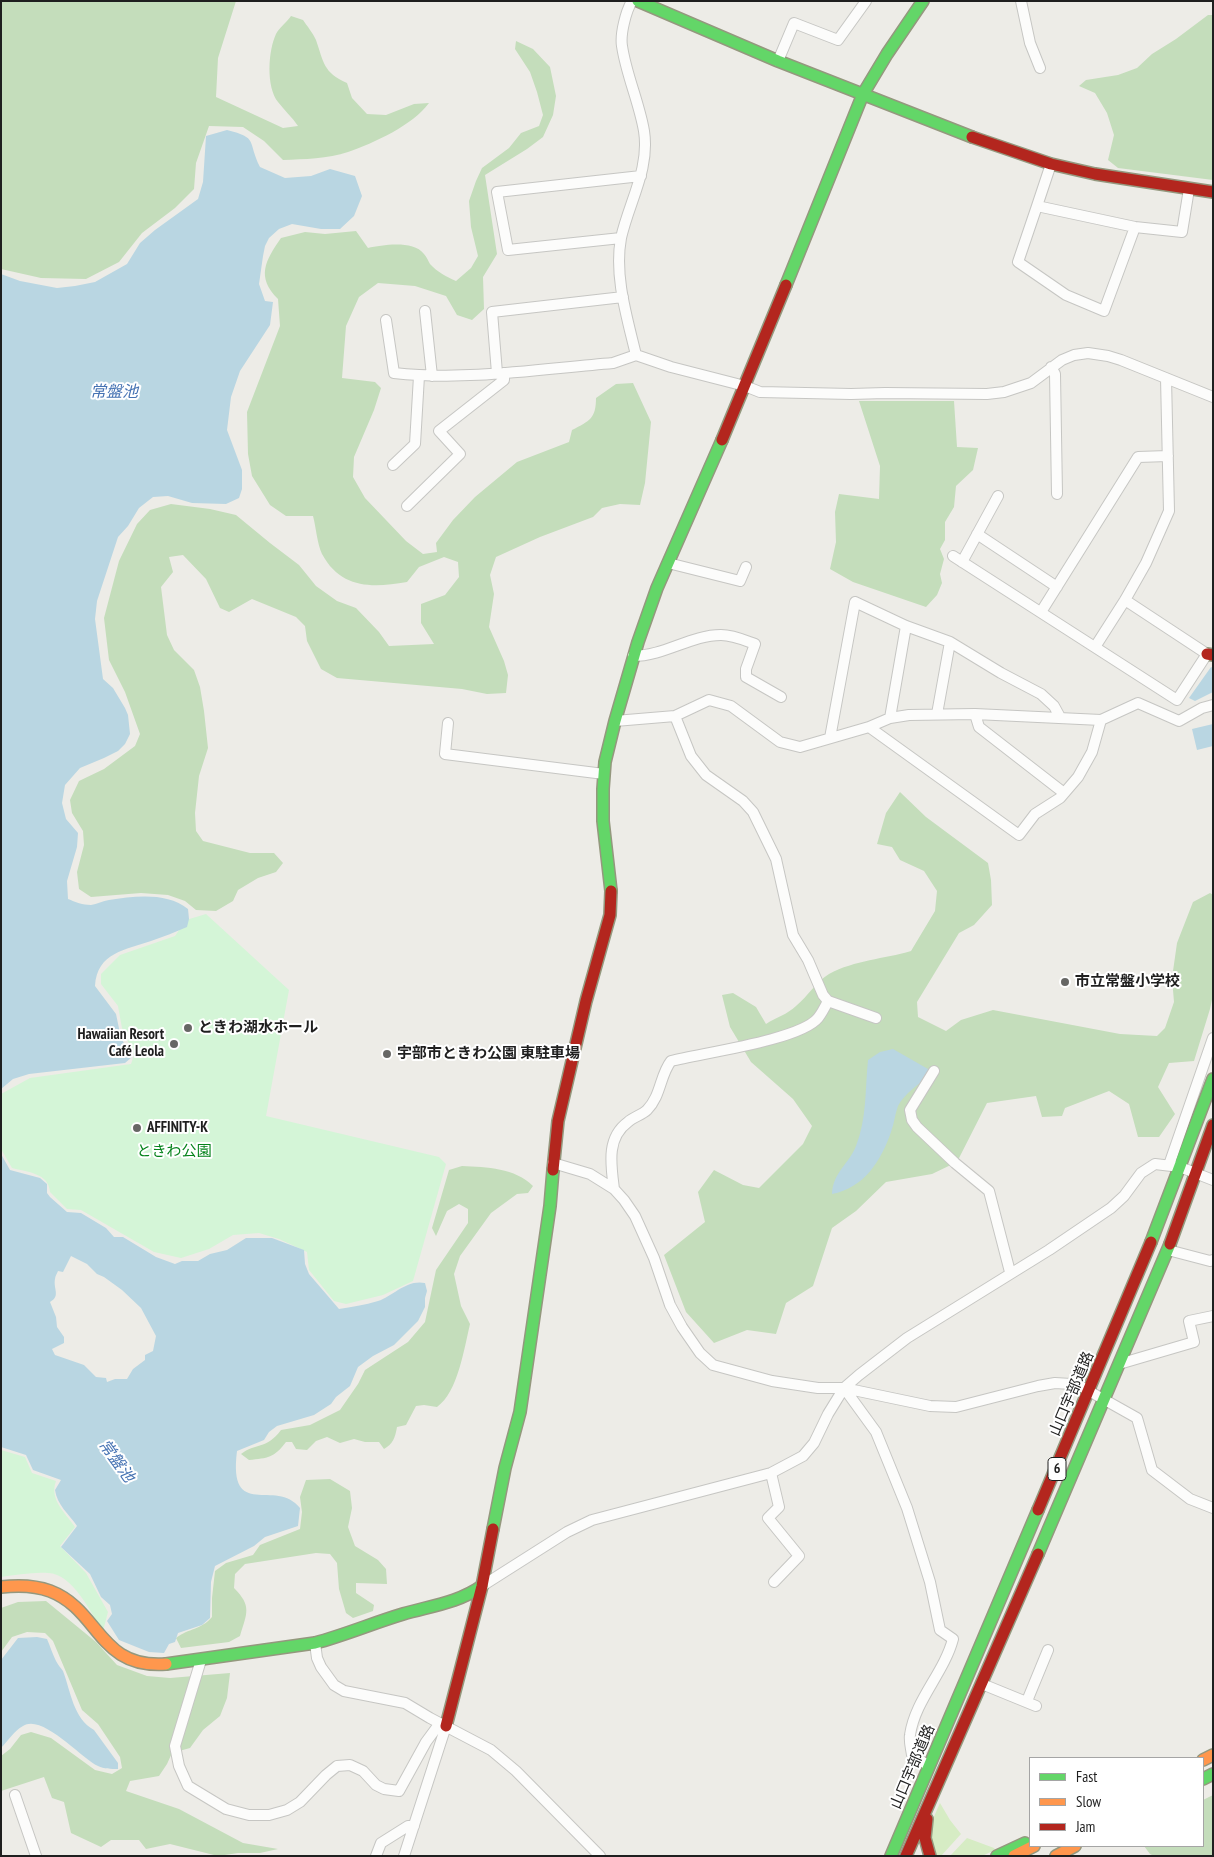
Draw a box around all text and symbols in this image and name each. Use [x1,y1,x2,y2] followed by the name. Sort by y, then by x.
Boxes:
[90,382,138,402] water label: 常盤池
[1075,973,1180,991] place label: 市立常盤小学校
[1059,976,1071,988] marker: 市立常盤小学校
[198,1019,318,1037] place label: ときわ湖水ホール
[182,1022,194,1034] marker: ときわ湖水ホール
[77,1026,164,1061] place label: Hawaiian Resort Café Leola
[168,1038,180,1050] marker: Hawaiian Resort Café Leola
[397,1045,580,1063] place label: 宇部市ときわ公園 東駐車場
[381,1048,393,1060] marker: 宇部市ときわ公園 東駐車場
[147,1119,208,1137] place label: AFFINITY-K
[131,1122,143,1134] marker: AFFINITY-K
[137,1143,211,1161] park label: ときわ公園
[1046,1349,1098,1439] street label: 山口宇部道路
[94,1436,138,1486] water label: 常盤池
[1048,1458,1066,1480] road number: 6
[887,1722,939,1812] street label: 山口宇部道路
[1029,1757,1204,1847] legend
[1076,1767,1097,1786] text: Fast
[1076,1792,1101,1811] text: Slow
[1076,1817,1095,1836] text: Jam

